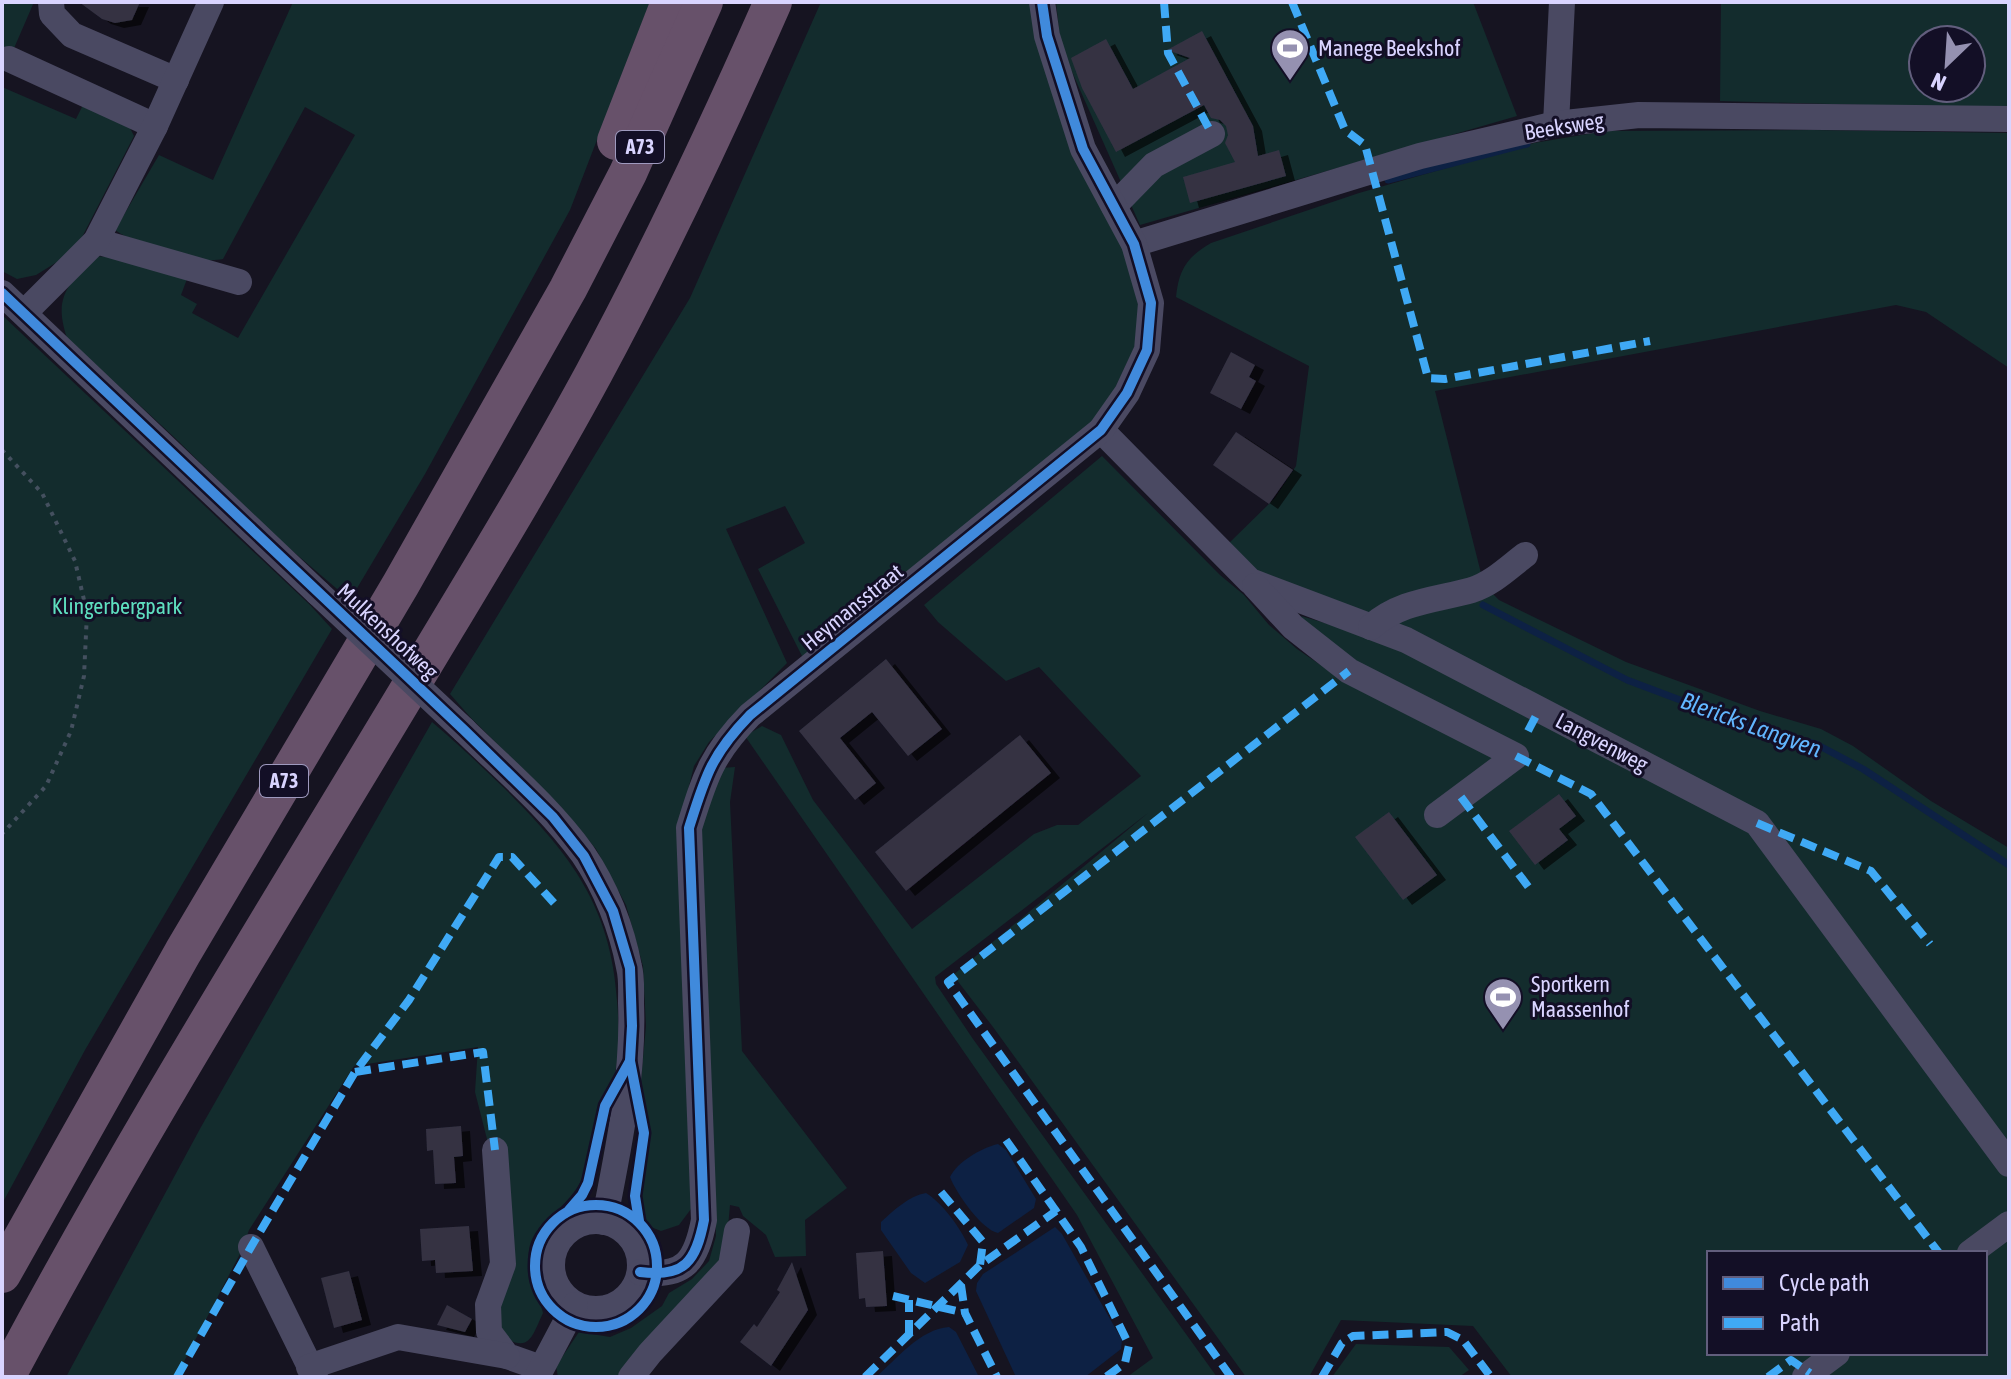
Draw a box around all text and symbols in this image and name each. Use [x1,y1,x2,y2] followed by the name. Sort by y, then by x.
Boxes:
[1907,24,1987,104] north arrow
[1269,27,1311,82] sports icon: Manege Beekshof
[1318,35,1460,61] place label: Manege Beekshof
[1927,68,1950,97] text: N
[1522,107,1606,145] street label: Beeksweg
[616,131,664,163] road number: A73
[796,558,908,656] street label: Heymansstraat
[332,578,444,685] street label: Mulkenshofweg
[52,593,183,619] park label: Klingerbergpark
[1677,687,1825,763] water label: Blericks Langven
[1551,707,1653,777] street label: Langvenweg
[260,765,308,797] road number: A73
[1531,971,1629,1022] place label: Sportkern Maassenhof
[1482,976,1524,1031] sports icon: Sportkern Maassenhof
[1707,1251,1987,1355] legend
[1779,1269,1870,1296] text: Cycle path
[1779,1309,1820,1336] text: Path

